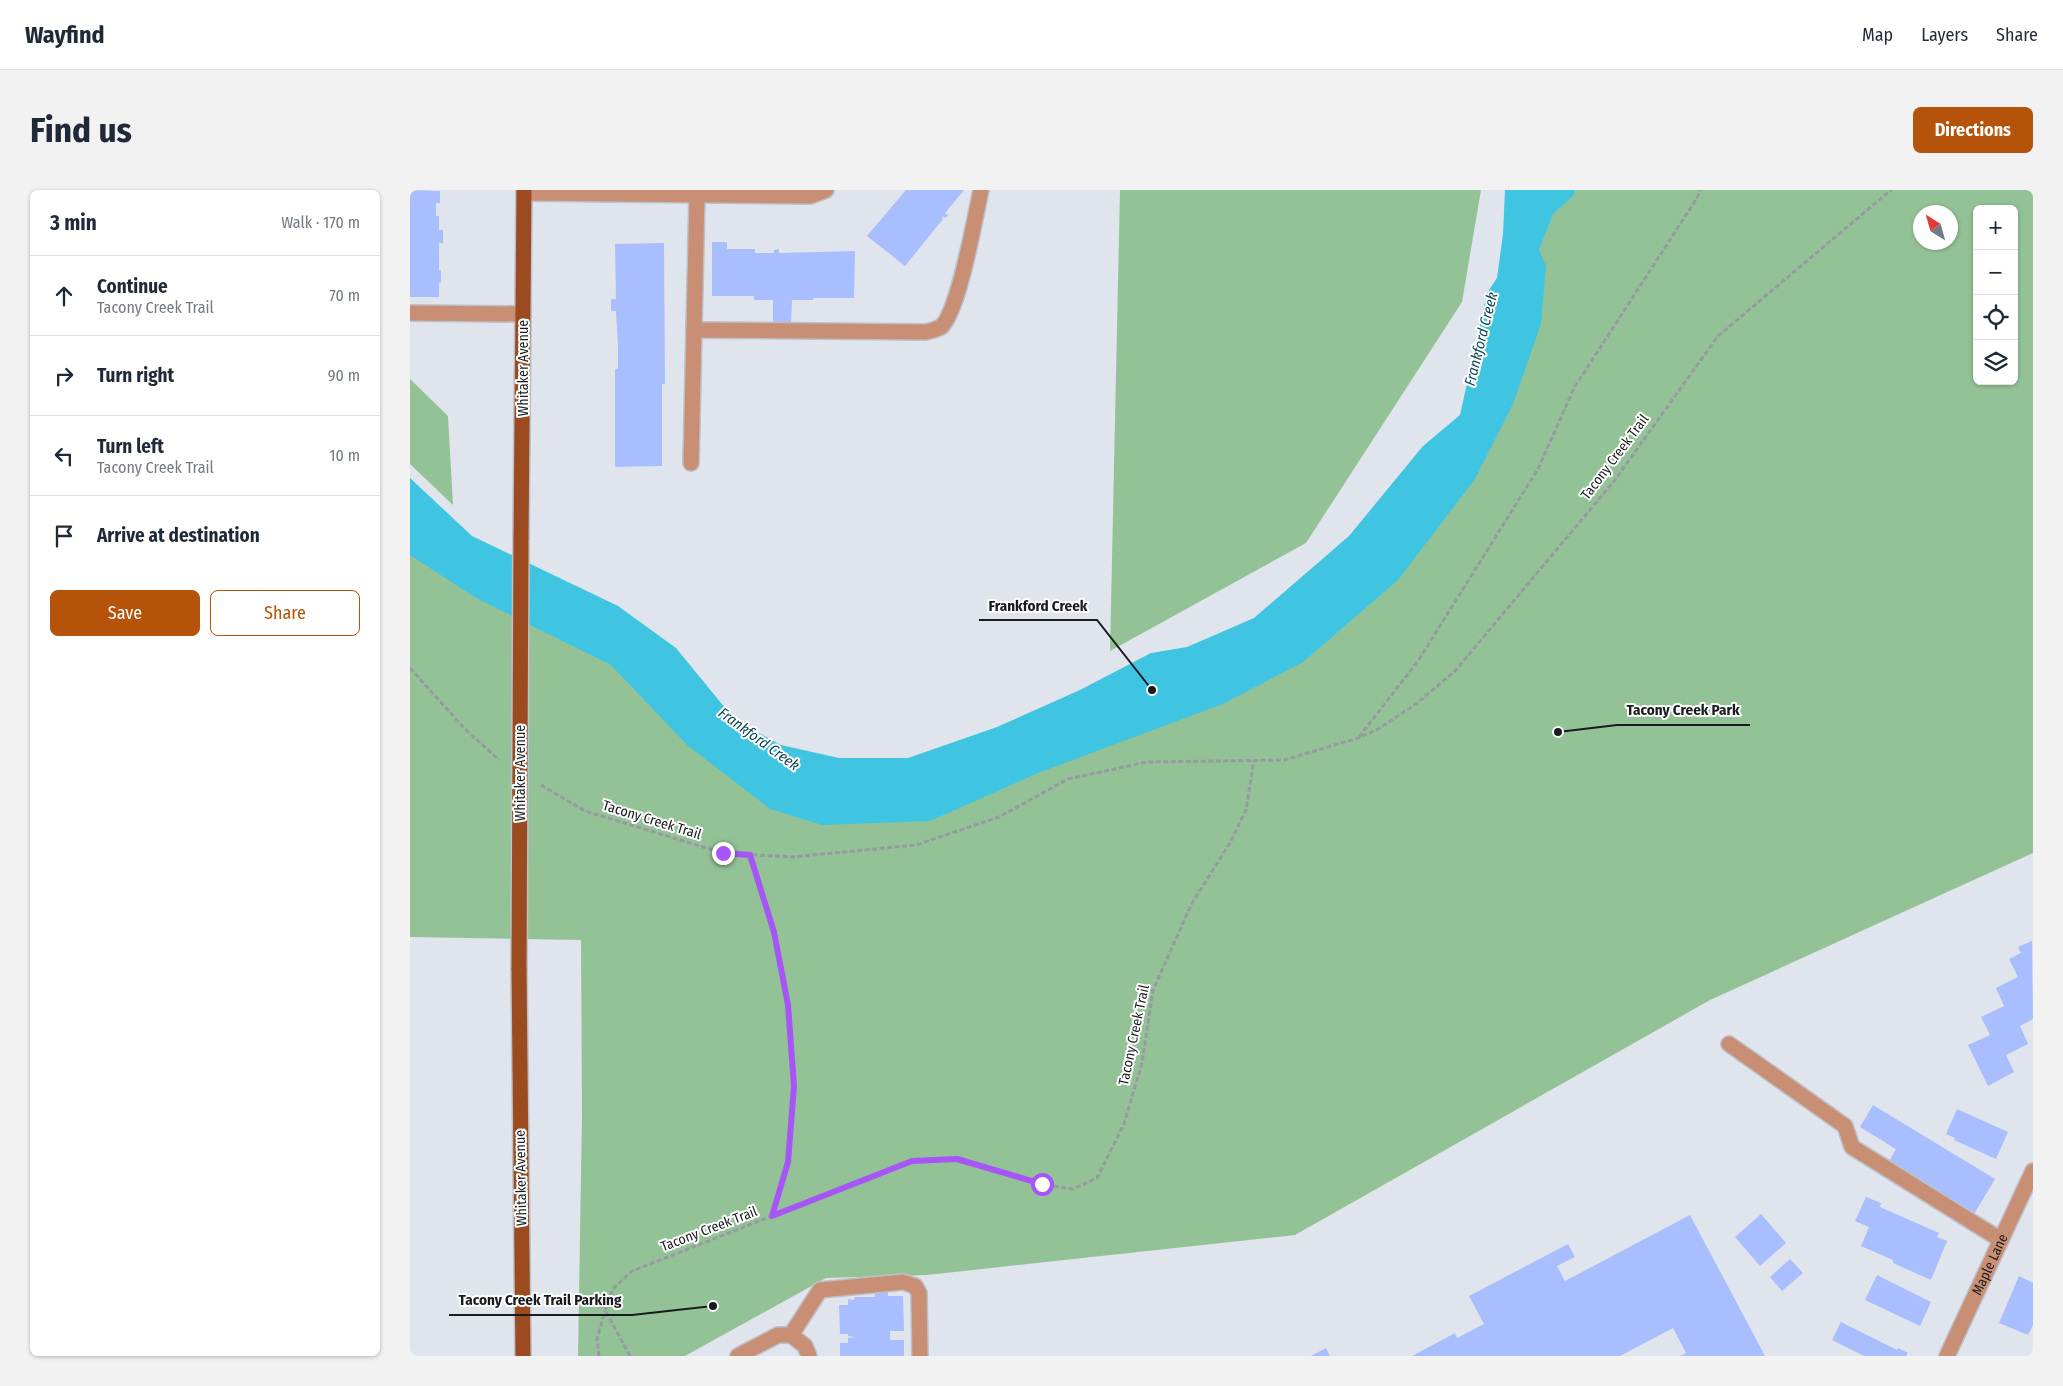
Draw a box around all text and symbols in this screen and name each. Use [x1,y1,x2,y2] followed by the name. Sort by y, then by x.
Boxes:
[25,21,105,49] text: Wayfind
[1862,24,1893,46] text: Map
[1921,24,1968,46] text: Layers
[1996,24,2038,46] text: Share
[1913,107,2033,153] button: Directions
[30,109,132,151] text: Find us
[1913,205,1958,250] north arrow
[1973,205,2018,385] map controls
[1973,205,2018,250] button: +
[50,210,97,236] text: 3 min
[281,213,360,232] text: Walk · 170 m
[1973,250,2018,295] button: −
[97,275,168,298] text: Continue
[50,282,78,310] icon: ahead
[329,286,360,305] text: 70 m
[1461,290,1501,388] water label: Frankford Creek
[1973,295,2018,340] button: locate
[97,298,214,317] text: Tacony Creek Trail
[515,320,532,416] street label: Whitaker Avenue
[1973,340,2018,385] button: layers
[50,362,78,390] icon: right
[97,364,174,387] text: Turn right
[328,366,360,385] text: 90 m
[1577,411,1653,503] street label: Tacony Creek Trail
[97,435,164,458] text: Turn left
[50,442,78,470] icon: left
[329,446,360,465] text: 10 m
[97,458,214,477] text: Tacony Creek Trail
[50,522,78,550] icon: arrive
[97,524,260,547] text: Arrive at destination
[50,590,200,636] button: Save
[210,590,360,636] button: Share
[979,590,1097,620] callout: Frankford Creek
[989,597,1088,615] text: Frankford Creek
[1617,695,1750,725] callout: Tacony Creek Park
[1626,701,1740,719] text: Tacony Creek Park
[715,704,804,775] water label: Frankford Creek
[512,725,529,821] street label: Whitaker Avenue
[601,797,704,843] street label: Tacony Creek Trail
[712,842,735,865] route end
[1115,983,1153,1087] street label: Tacony Creek Trail
[512,1130,530,1226] street label: Whitaker Avenue
[1031,1173,1054,1196] route start
[658,1203,760,1255] street label: Tacony Creek Trail
[1968,1231,2011,1298] street label: Maple Lane
[449,1285,632,1315] callout: Tacony Creek Trail Parking
[459,1291,622,1309] text: Tacony Creek Trail Parking

